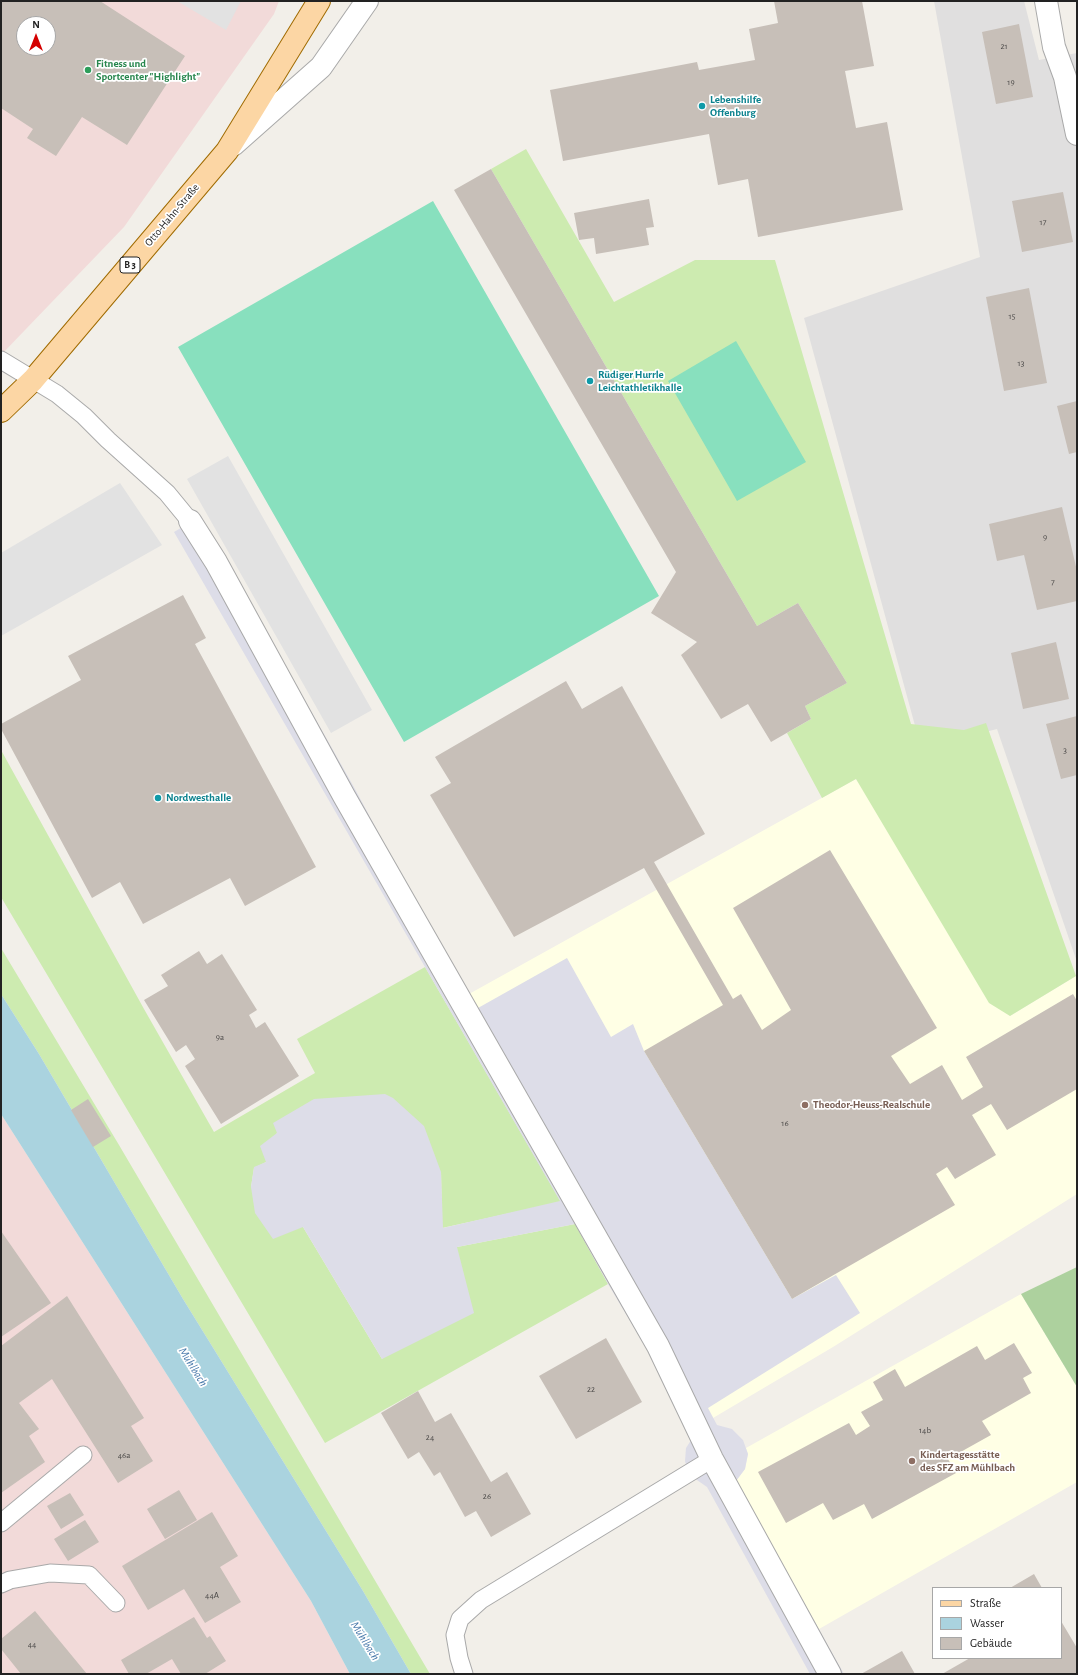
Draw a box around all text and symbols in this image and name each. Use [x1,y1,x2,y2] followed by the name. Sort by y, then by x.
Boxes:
[16,16,56,56] north arrow
[32,19,40,30] text: N
[1000,41,1008,51] house number: 21
[96,57,200,83] place label: Fitness und Sportcenter "Highlight"
[83,65,93,75] marker: Fitness und Sportcenter "Highlight"
[1007,77,1015,87] house number: 19
[710,93,761,119] place label: Lebenshilfe Offenburg
[697,101,707,111] marker: Lebenshilfe Offenburg
[142,181,202,249] street label: Otto-Hahn-Straße
[1040,217,1046,227] house number: 17
[120,257,140,273] road number: B 3
[1009,311,1015,321] house number: 15
[1018,358,1024,368] house number: 13
[598,368,682,394] place label: Rüdiger Hurrle Leichtathletikhalle
[585,376,595,386] marker: Rüdiger Hurrle Leichtathletikhalle
[1043,532,1047,542] house number: 9
[1051,577,1055,587] house number: 7
[1063,745,1067,755] house number: 3
[166,791,231,805] place label: Nordwesthalle
[153,793,163,803] marker: Nordwesthalle
[216,1032,224,1042] house number: 9a
[813,1098,930,1112] place label: Theodor-Heuss-Realschule
[800,1100,810,1110] marker: Theodor-Heuss-Realschule
[781,1118,789,1128] house number: 16
[175,1345,211,1389] water label: Mühlbach
[587,1384,595,1394] house number: 22
[919,1425,931,1435] house number: 14b
[426,1432,434,1442] house number: 24
[920,1448,1015,1474] place label: Kindertagesstätte des SFZ am Mühlbach
[118,1450,130,1460] house number: 46a
[907,1456,917,1466] marker: Kindertagesstätte des SFZ am Mühlbach
[483,1491,491,1501] house number: 26
[932,1587,1062,1659] legend
[205,1590,219,1600] house number: 44A
[970,1597,1001,1609] text: Straße
[970,1617,1004,1629] text: Wasser
[347,1619,383,1663] water label: Mühlbach
[970,1637,1012,1649] text: Gebäude
[28,1639,36,1649] house number: 44

